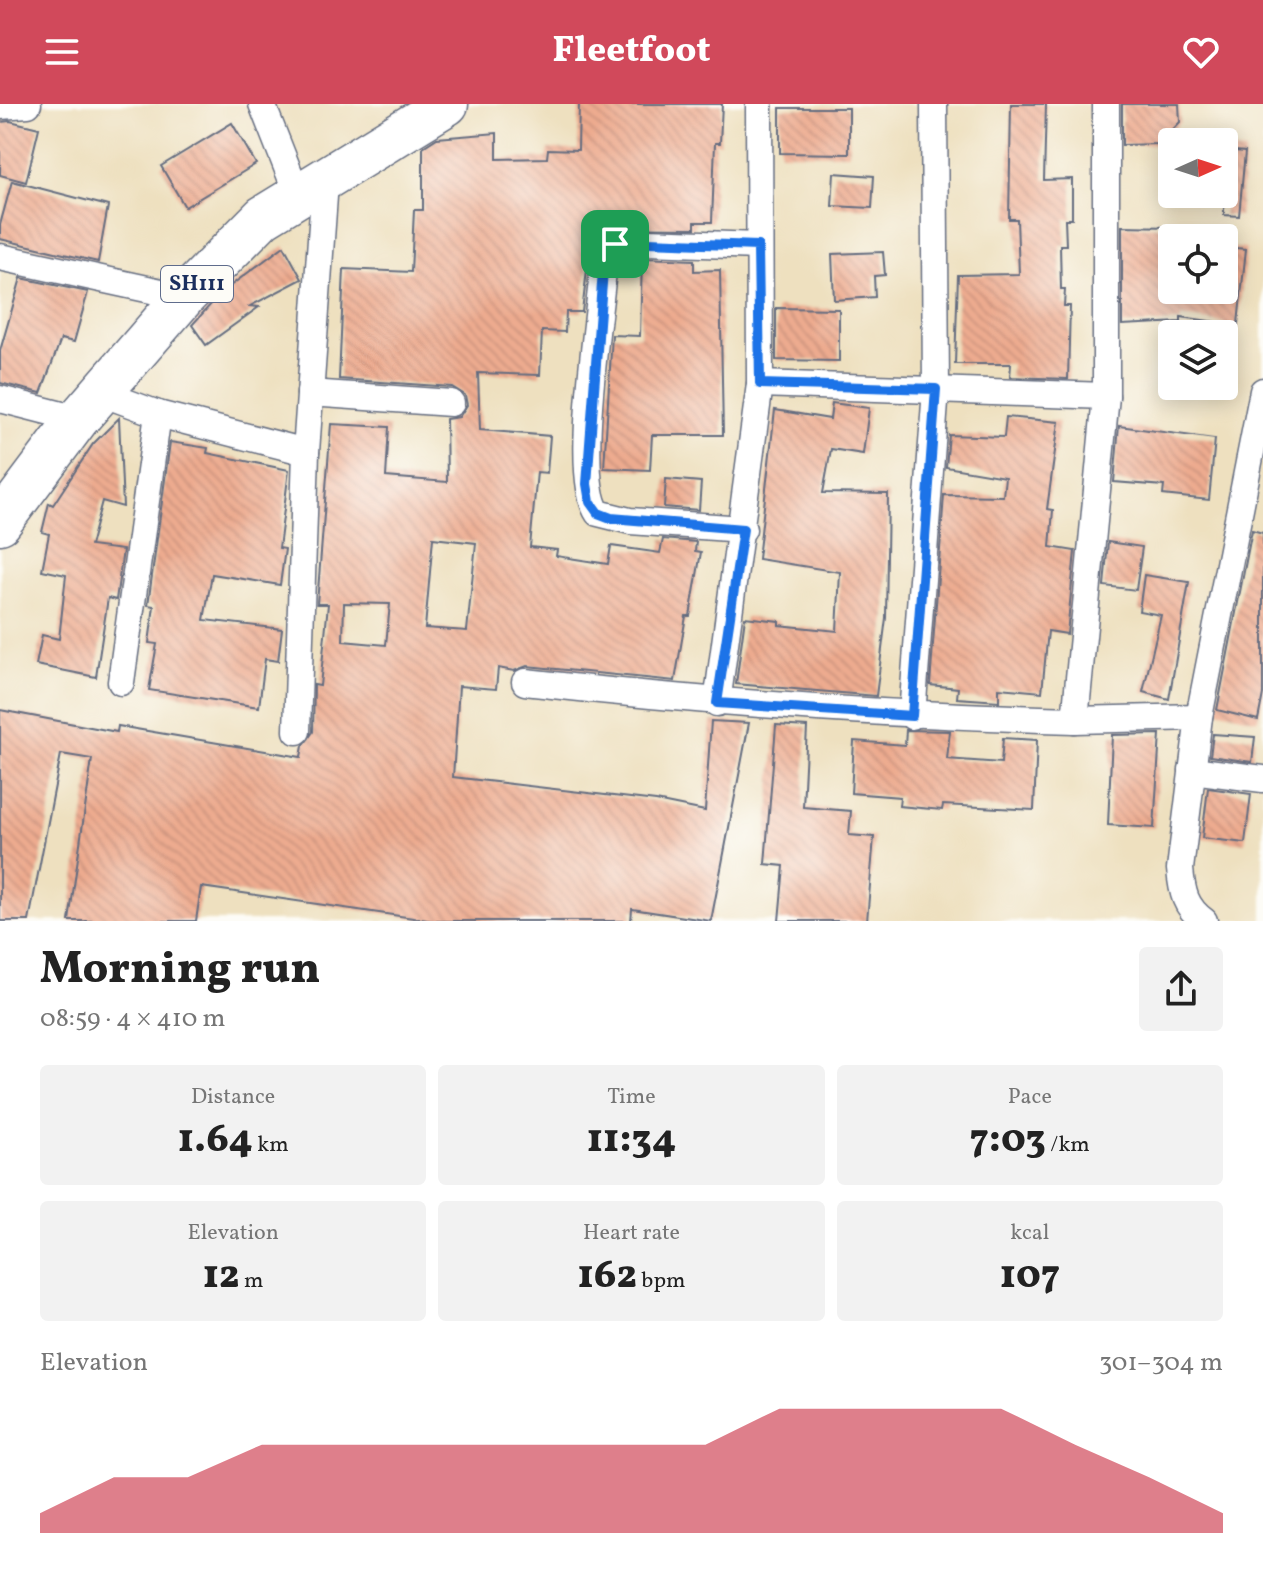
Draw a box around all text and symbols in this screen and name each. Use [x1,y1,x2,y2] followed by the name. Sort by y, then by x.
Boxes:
[553,27,710,77] text: Fleetfoot
[40,30,84,74] icon: menu
[1179,30,1223,74] icon: heart
[1158,128,1238,208] north arrow
[1158,128,1238,400] map controls
[581,210,649,278] pin
[593,222,637,266] icon: arrive
[1158,224,1238,304] button: locate
[161,266,233,302] road number: SH111
[1158,320,1238,400] button: layers
[40,940,320,1001] text: Morning run
[1139,947,1223,1031] button: share
[40,1001,226,1037] text: 08:59 · 4 × 410 m
[191,1082,275,1113] text: Distance
[607,1082,656,1113] text: Time
[1008,1082,1052,1113] text: Pace
[178,1113,253,1169] text: 1.64
[587,1113,676,1169] text: 11:34
[970,1113,1046,1169] text: 7:03
[253,1130,289,1161] text: km
[1046,1130,1090,1161] text: /km
[187,1218,279,1249] text: Elevation
[583,1218,680,1249] text: Heart rate
[1010,1218,1049,1249] text: kcal
[203,1249,240,1305] text: 12
[578,1249,637,1305] text: 162
[1000,1249,1060,1305] text: 107
[240,1266,263,1297] text: m
[637,1266,685,1297] text: bpm
[40,1345,148,1381] text: Elevation
[1099,1345,1223,1381] text: 301–304 m

